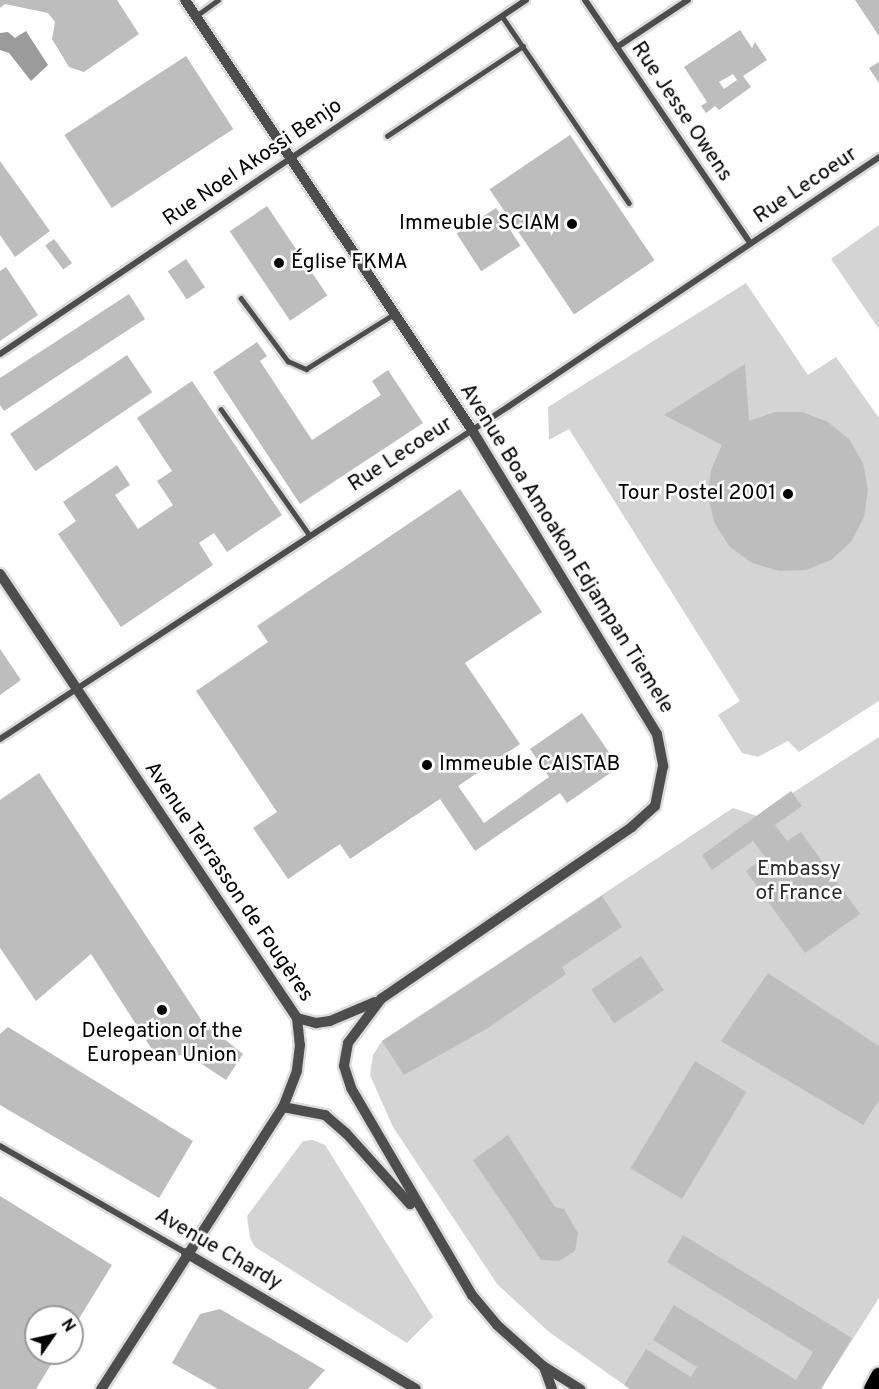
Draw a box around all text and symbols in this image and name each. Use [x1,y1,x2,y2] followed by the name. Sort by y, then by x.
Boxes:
[625,37,737,187] street label: Rue Jesse Owens
[158,93,348,233] street label: Rue Noel Akossi Benjo
[750,142,862,230] street label: Rue Lecoeur
[399,211,560,237] place label: Immeuble SCIAM
[565,217,579,231] marker: Immeuble SCIAM
[291,250,408,276] place label: Église FKMA
[272,256,286,270] marker: Église FKMA
[453,379,679,719] street label: Avenue Boa Amoakon Edjampan Tiemele
[344,412,458,498] street label: Rue Lecoeur
[617,481,776,507] place label: Tour Postel 2001
[781,487,795,501] marker: Tour Postel 2001
[439,752,620,778] place label: Immeuble CAISTAB
[138,757,318,1007] street label: Avenue Terrasson de Fougères
[420,758,434,772] marker: Immeuble CAISTAB
[756,857,842,907] park label: Embassy of France
[155,1003,169,1017] marker: Delegation of the European Union
[82,1019,242,1069] place label: Delegation of the European Union
[150,1203,286,1297] street label: Avenue Chardy
[24,1305,84,1365] north arrow
[56,1316,79,1336] text: N

